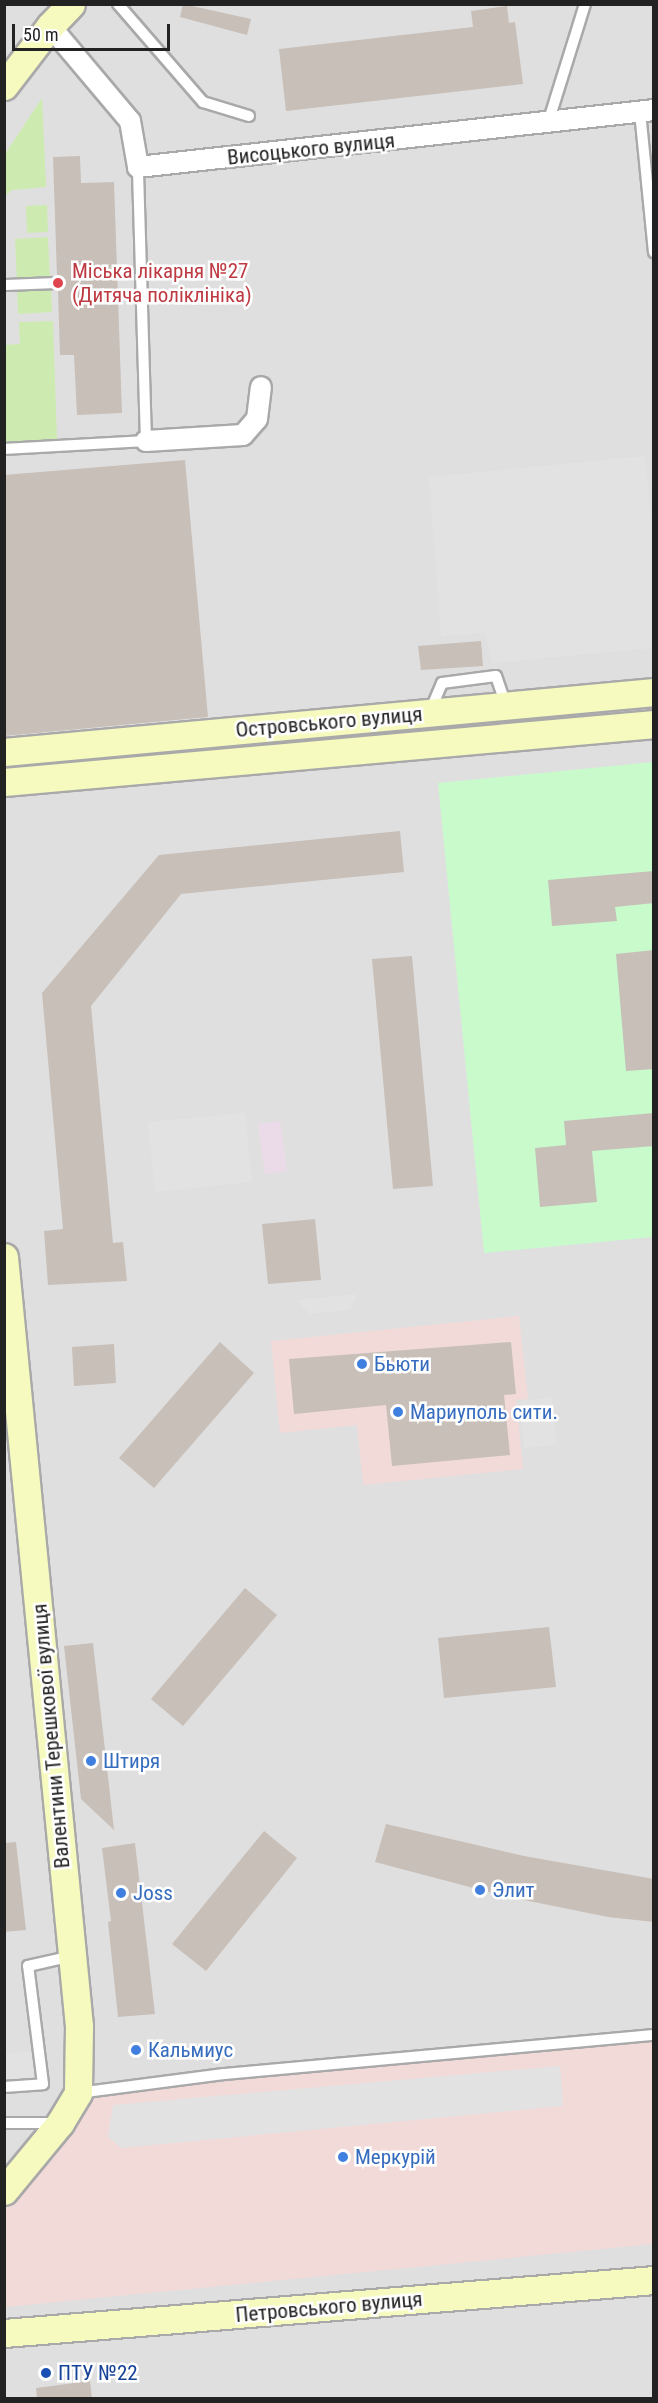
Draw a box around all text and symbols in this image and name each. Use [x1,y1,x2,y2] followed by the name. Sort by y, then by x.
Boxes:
[15,12,172,50] scale bar
[23,24,58,45] text: 50 m
[226,128,396,170] street label: Висоцького вулиця
[72,258,252,308] place label: Міська лікарня №27 (Дитяча поліклініка)
[49,274,67,292] marker: Міська лікарня №27 (Дитяча поліклініка)
[235,701,423,743] street label: Островського вулиця
[374,1351,430,1377] place label: Бьюти
[355,1357,369,1371] marker: Бьюти
[410,1399,558,1425] place label: Мариуполь сити.
[391,1405,405,1419] marker: Мариуполь сити.
[27,1602,75,1870] street label: Валентини Терешкової вулиця
[103,1748,160,1774] place label: Штиря
[84,1754,98,1768] marker: Штиря
[492,1877,535,1903] place label: Элит
[133,1880,173,1906] place label: Joss
[473,1883,487,1897] marker: Элит
[114,1886,128,1900] marker: Joss
[148,2037,233,2063] place label: Кальмиус
[129,2043,143,2057] marker: Кальмиус
[355,2144,436,2170] place label: Меркурій
[336,2150,350,2164] marker: Меркурій
[234,2286,424,2328] street label: Петровського вулиця
[58,2360,138,2386] place label: ПТУ №22
[39,2366,53,2380] marker: ПТУ №22

